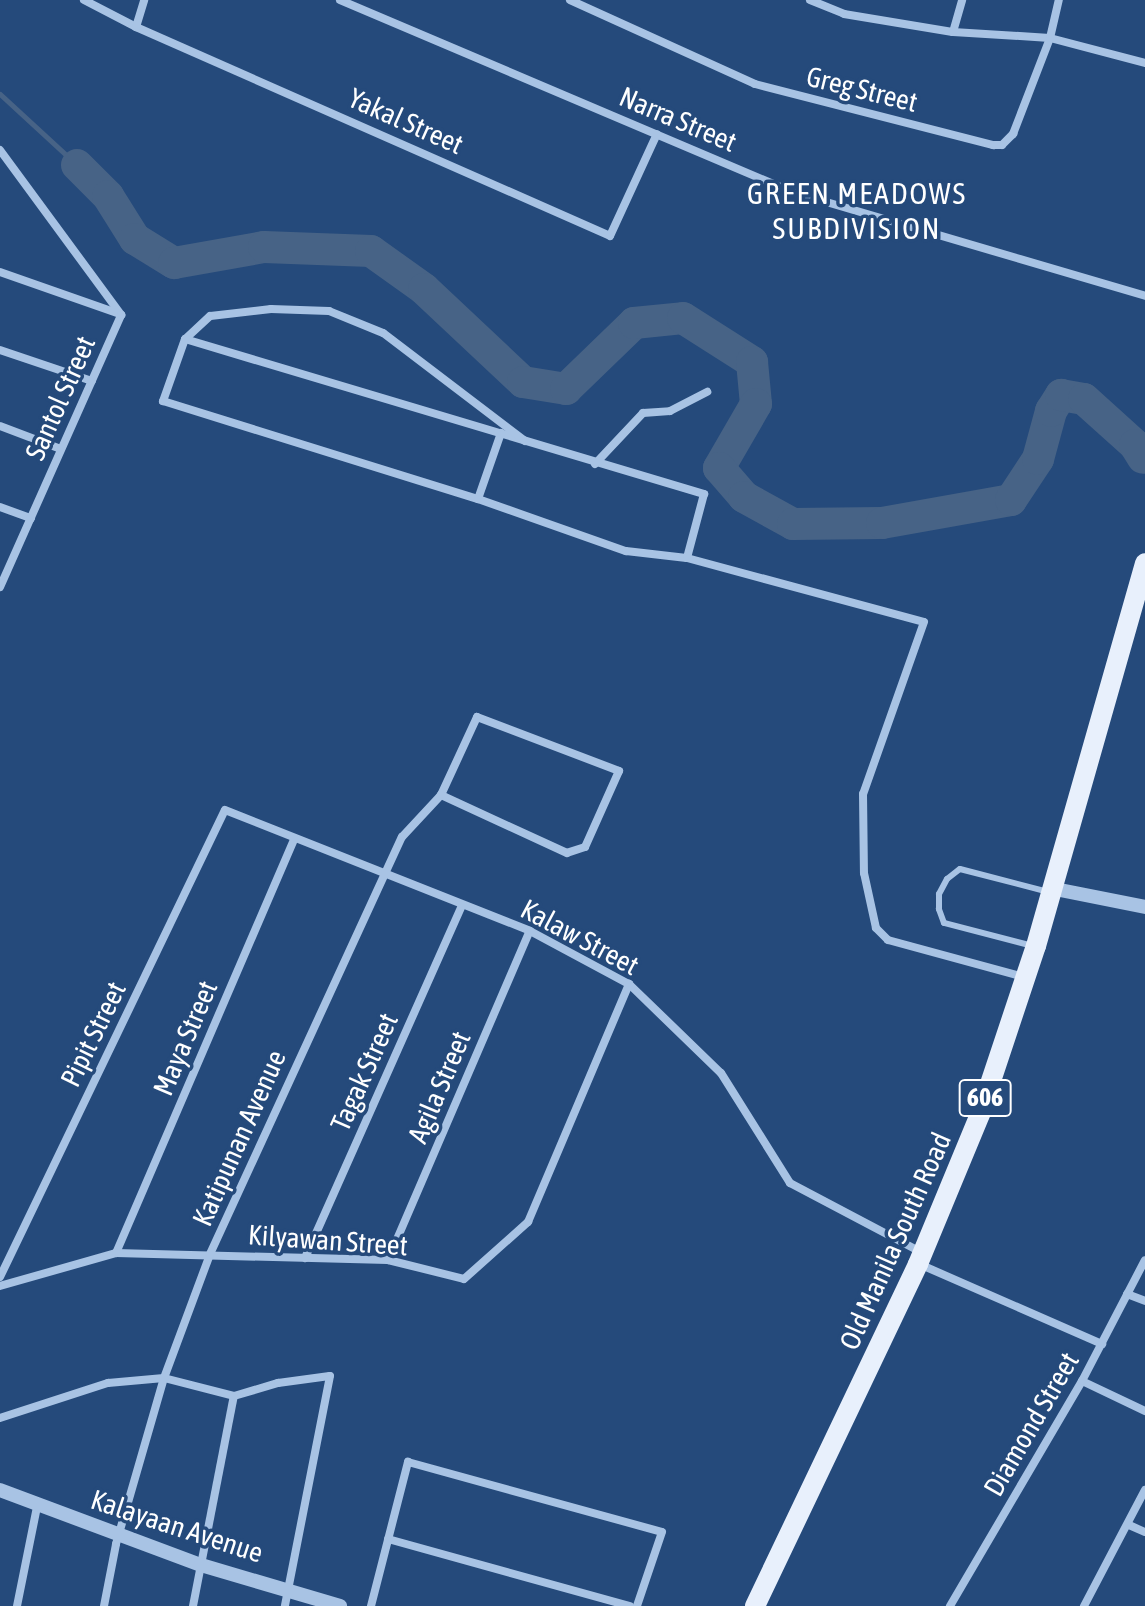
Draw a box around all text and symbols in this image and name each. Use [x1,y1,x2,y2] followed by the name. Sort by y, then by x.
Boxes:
[803,59,921,119] street label: Greg Street
[614,79,742,159] street label: Narra Street
[344,81,468,161] street label: Yakal Street
[747,175,967,246] district label: GREEN MEADOWS SUBDIVISION
[18,331,102,465] street label: Santol Street
[515,892,645,982] street label: Kalaw Street
[53,976,133,1092] street label: Pipit Street
[146,976,224,1100] street label: Maya Street
[323,1008,405,1136] street label: Tagak Street
[401,1026,477,1148] street label: Agila Street
[185,1045,293,1231] street label: Katipunan Avenue
[957,1076,1013,1120] road number: 606
[832,1127,958,1355] street label: Old Manila South Road
[247,1218,409,1262] street label: Kilyawan Street
[976,1346,1086,1502] street label: Diamond Street
[87,1482,267,1570] street label: Kalayaan Avenue

